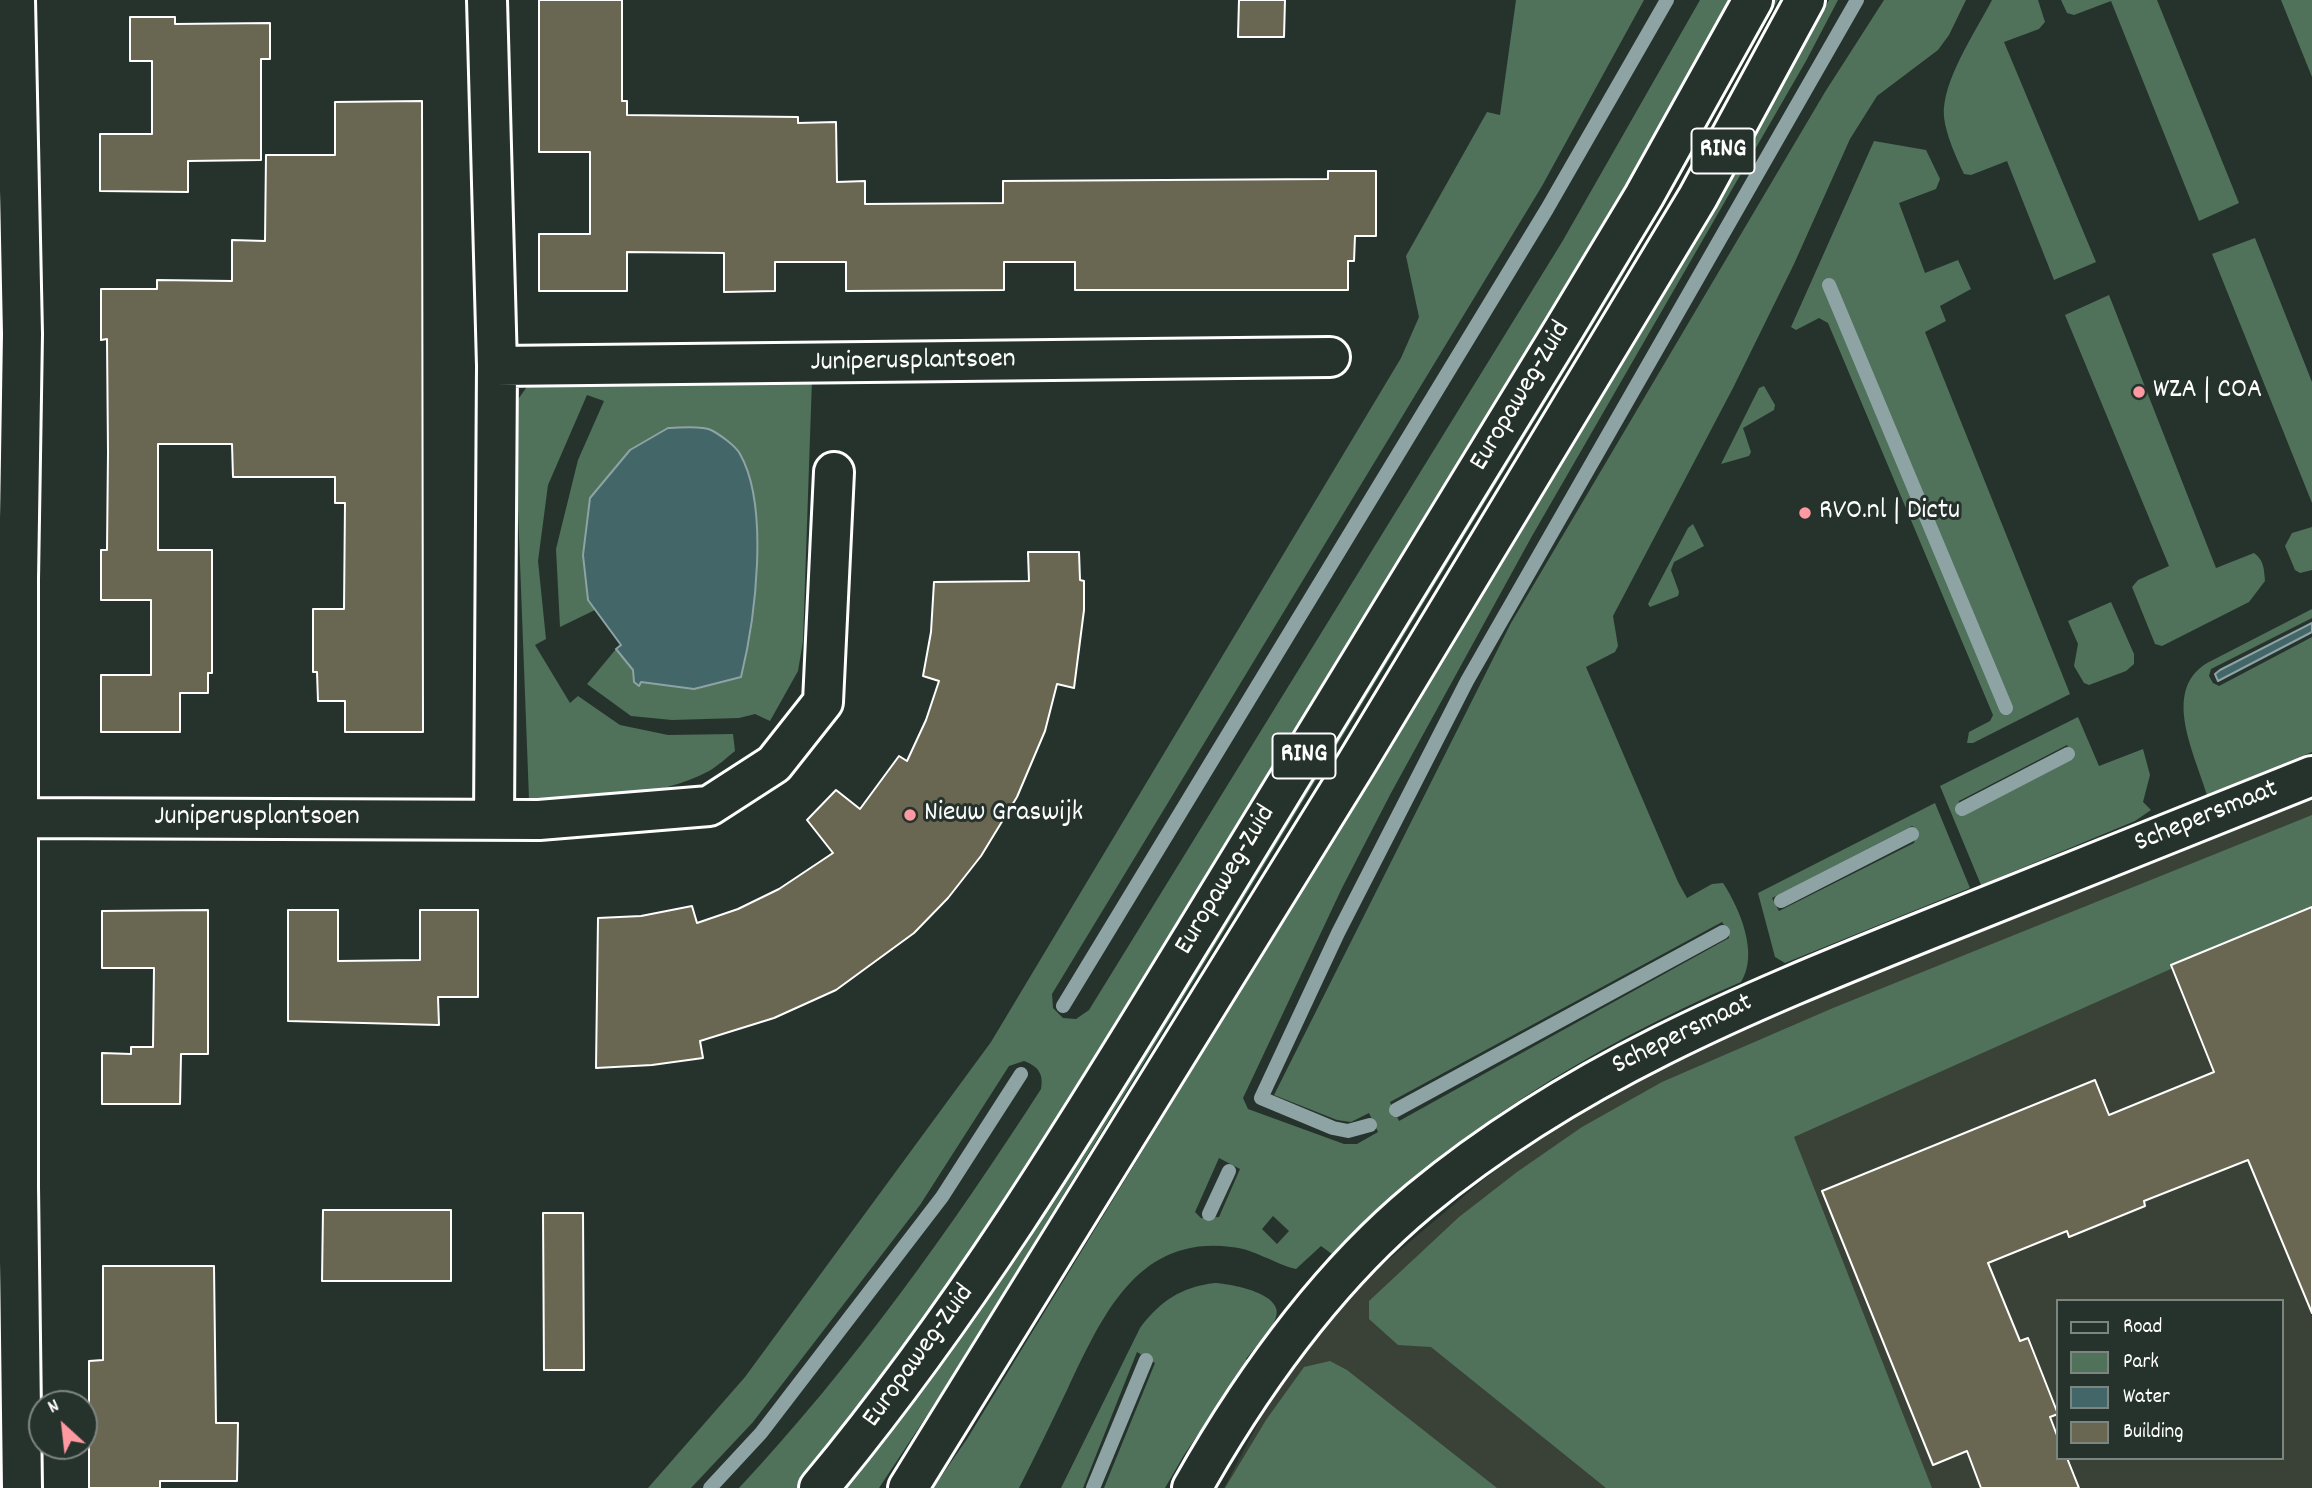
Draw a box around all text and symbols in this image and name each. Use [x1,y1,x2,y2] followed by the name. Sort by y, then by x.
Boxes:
[1692,128,1754,174] road number: RING
[1464,316,1580,478] street label: Europaweg-Zuid
[810,344,1016,382] street label: Juniperusplantsoen
[2153,375,2262,409] place label: WZA | COA
[2131,384,2147,400] marker: WZA | COA
[1819,496,1960,530] place label: RVO.nl | Dictu
[1797,505,1813,521] marker: RVO.nl | Dictu
[1272,734,1336,778] road number: RING
[2130,774,2284,862] street label: Schepersmaat
[924,798,1083,832] place label: Nieuw Graswijk
[1169,800,1285,962] street label: Europaweg-Zuid
[154,802,360,836] street label: Juniperusplantsoen
[902,807,918,823] marker: Nieuw Graswijk
[1607,988,1759,1084] street label: Schepersmaat
[857,1279,983,1435] street label: Europaweg-Zuid
[2056,1299,2284,1460] legend
[2123,1313,2162,1343] text: Road
[2123,1348,2159,1378] text: Park
[2123,1383,2170,1413] text: Water
[28,1390,98,1460] north arrow
[44,1393,64,1422] text: N
[2123,1418,2183,1448] text: Building

